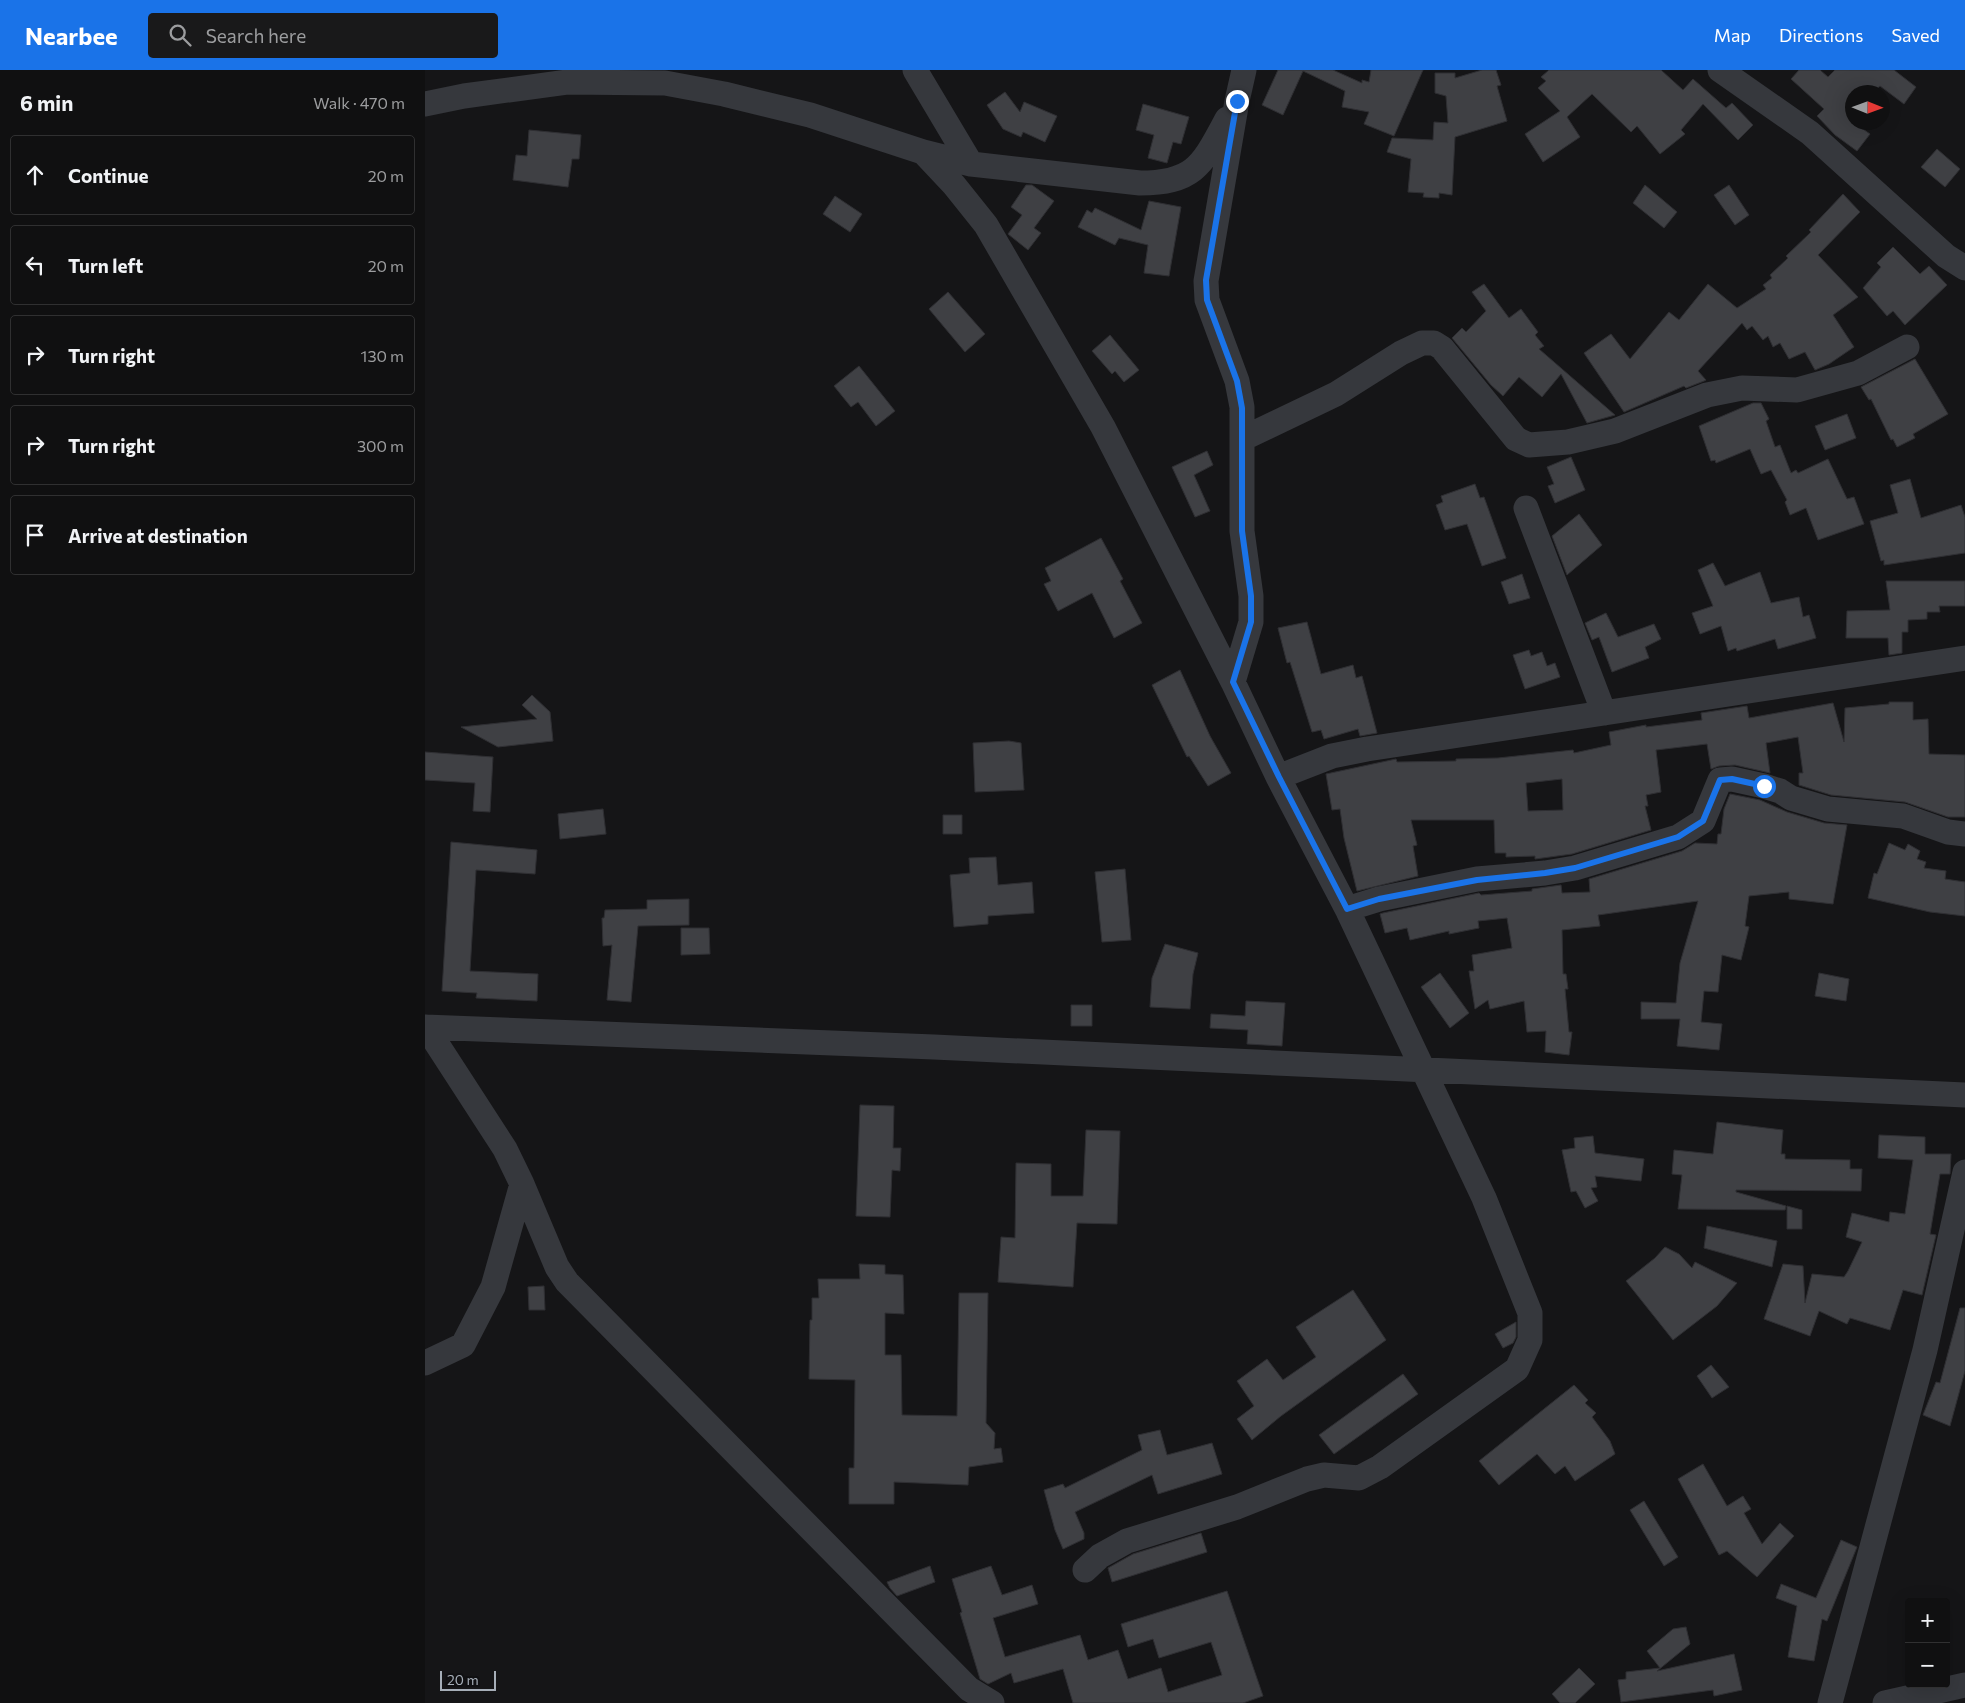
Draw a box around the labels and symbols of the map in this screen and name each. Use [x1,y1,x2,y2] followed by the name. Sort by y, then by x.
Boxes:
[1845,85,1890,130] north arrow
[1226,90,1249,113] route end
[1753,775,1776,798] route start
[440,1668,496,1691] scale bar

